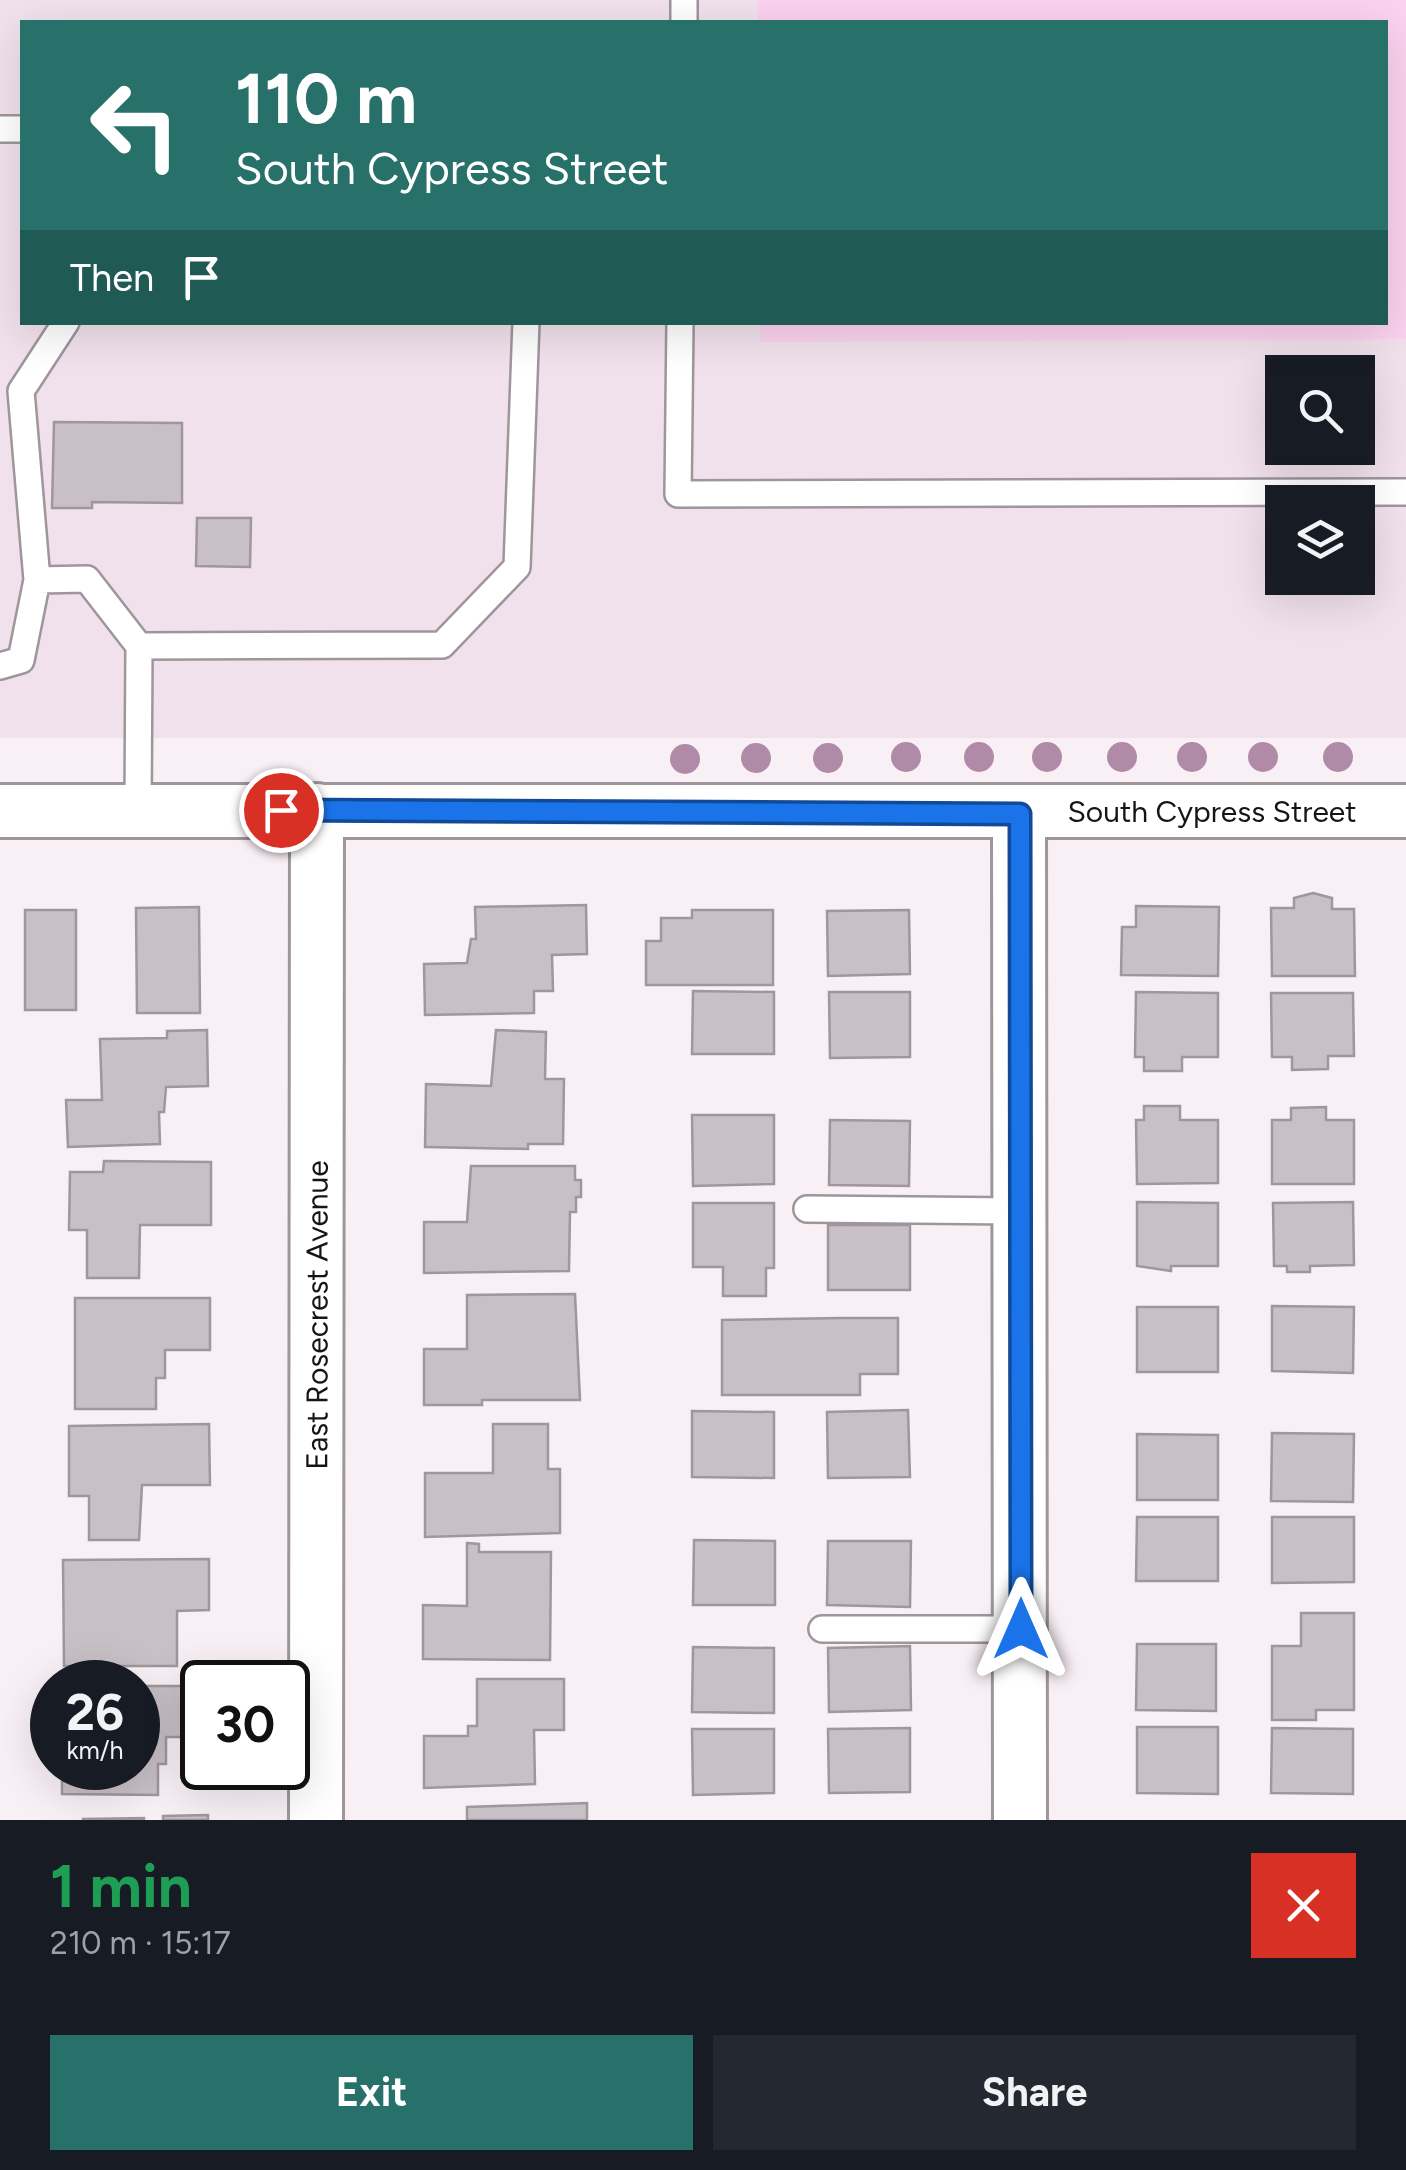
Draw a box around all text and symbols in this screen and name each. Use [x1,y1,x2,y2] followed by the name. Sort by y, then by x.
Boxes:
[235,56,417,141] text: 110 m
[70,60,200,190] icon: left
[235,141,669,195] text: South Cypress Street
[174,250,229,305] icon: arrive
[70,255,154,301] text: Then
[1265,355,1375,595] map controls
[1265,355,1375,465] button: search
[1265,485,1375,595] button: layers
[239,768,324,853] pin
[254,783,309,838] icon: arrive
[1067,793,1357,830] street label: South Cypress Street
[298,1160,335,1470] street label: East Rosecrest Avenue
[969,1577,1073,1681] position arrow
[180,1660,310,1790] speed limit sign: 30
[66,1682,124,1743] text: 26
[66,1735,124,1765] text: km/h
[50,1850,192,1922] text: 1 min
[1251,1853,1356,1958] button: close
[50,1924,231,1962] text: 210 m · 15:17
[50,2035,693,2150] button: Exit
[713,2035,1356,2150] button: Share

